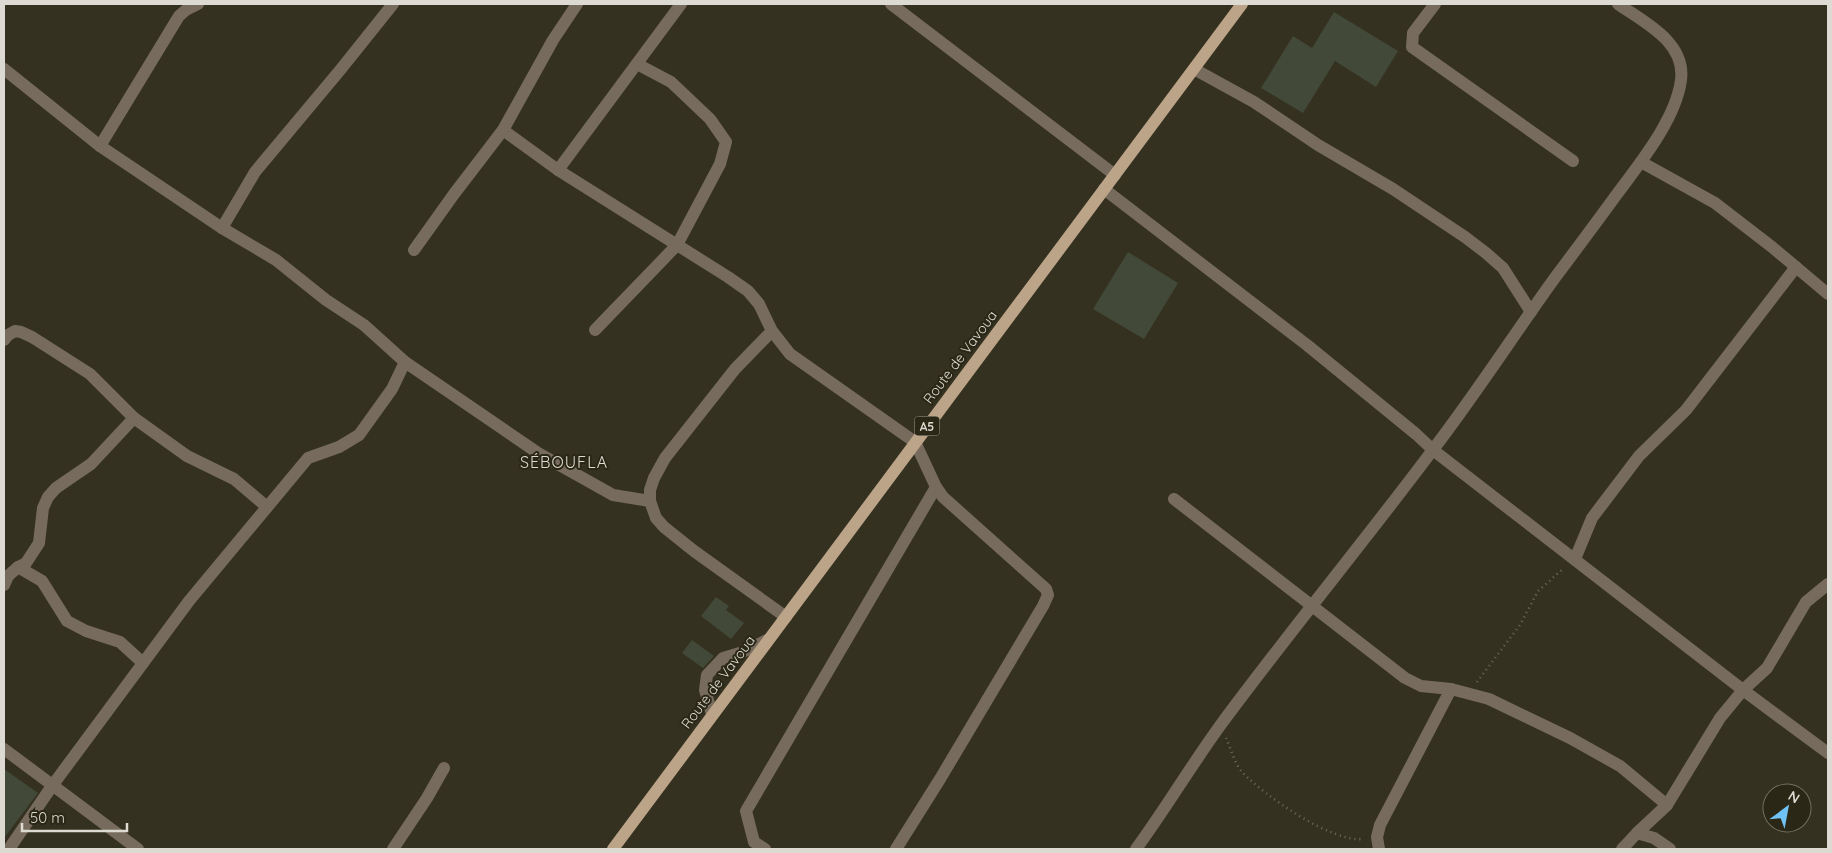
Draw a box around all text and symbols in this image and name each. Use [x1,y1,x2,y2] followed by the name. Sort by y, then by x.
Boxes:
[919,307,1001,407] street label: Route de Vavoua
[914,416,940,436] road number: A5
[520,452,608,472] district label: SÉBOUFLA
[677,632,759,732] street label: Route de Vavoua
[1762,783,1812,833] north arrow
[1785,787,1803,807] text: N
[22,800,128,832] scale bar
[30,808,65,827] text: 50 m

